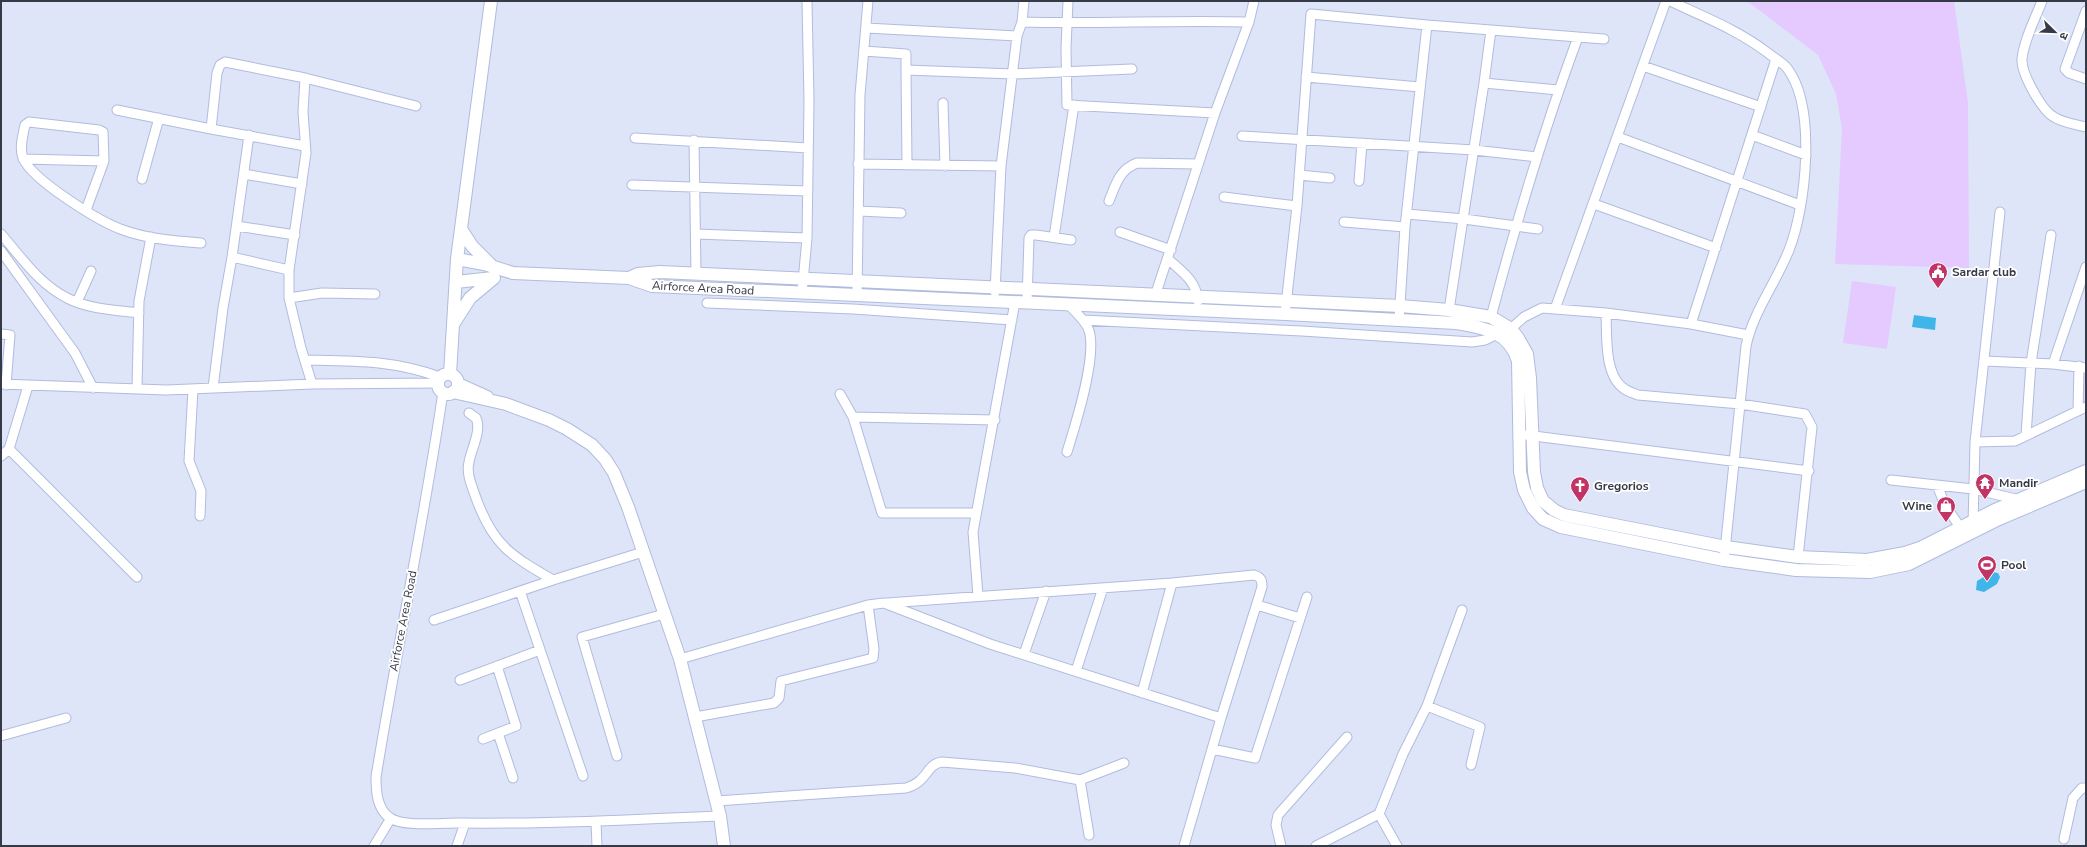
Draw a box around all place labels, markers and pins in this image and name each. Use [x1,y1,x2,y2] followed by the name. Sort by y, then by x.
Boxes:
[1927,261,1949,289] public building icon: Sardar club
[1952,264,2016,280] place label: Sardar club
[1974,472,1996,500] temple icon: Mandir
[1569,475,1591,503] church icon: Gregorios
[1999,475,2038,491] place label: Mandir
[1594,478,1649,494] place label: Gregorios
[1935,495,1957,523] shop icon: Wine
[1902,498,1932,514] place label: Wine
[1976,554,1998,582] sports icon: Pool
[2001,557,2026,573] place label: Pool

